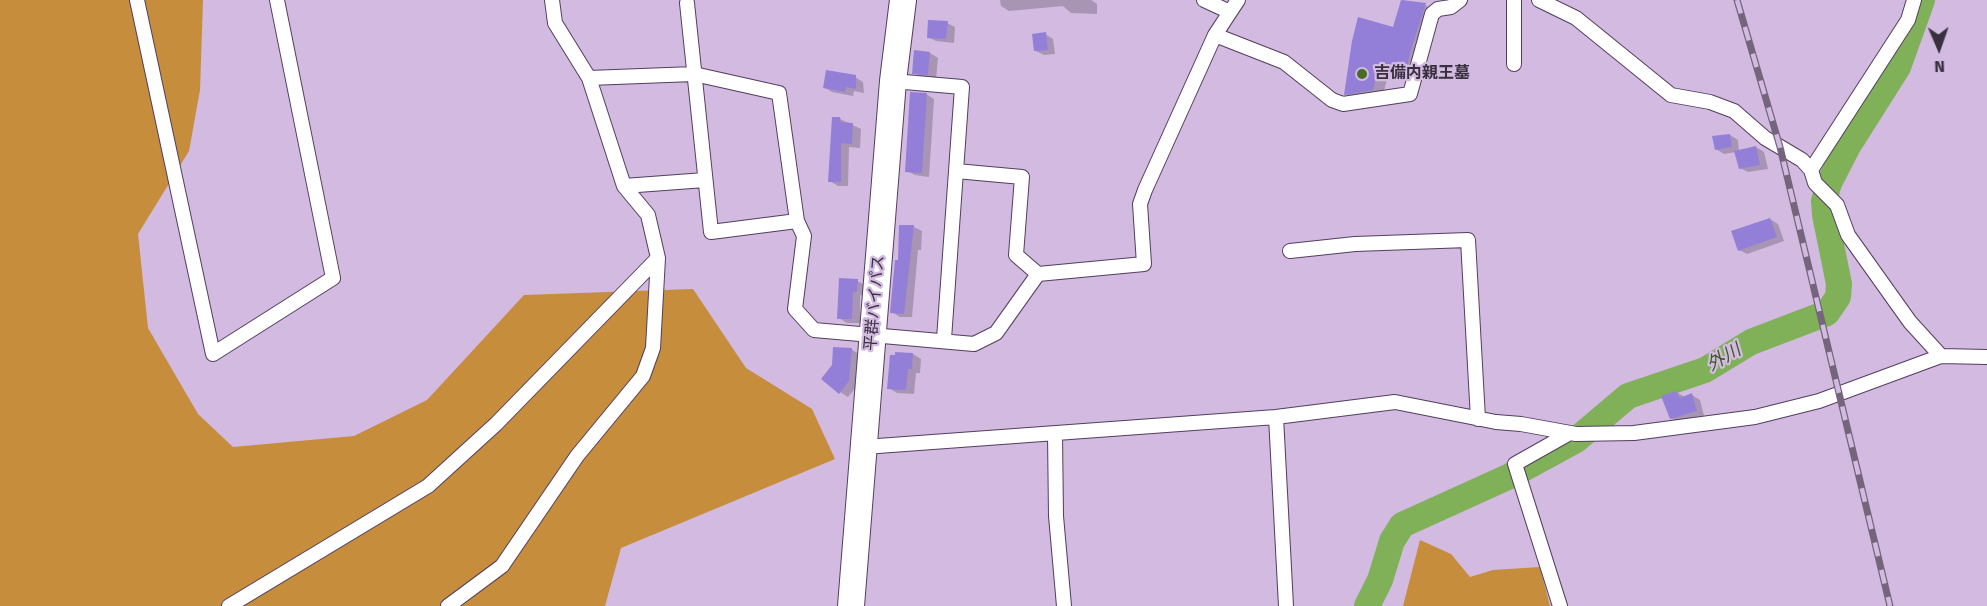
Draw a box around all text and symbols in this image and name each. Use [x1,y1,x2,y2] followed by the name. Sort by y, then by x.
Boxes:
[1909,18,1969,78] north arrow
[1934,57,1945,76] text: N
[1374,64,1470,84] place label: 吉備内親王墓
[1355,67,1369,81] marker: 吉備内親王墓
[861,254,889,352] street label: 平群バイパス
[1703,340,1745,376] water label: 外川

